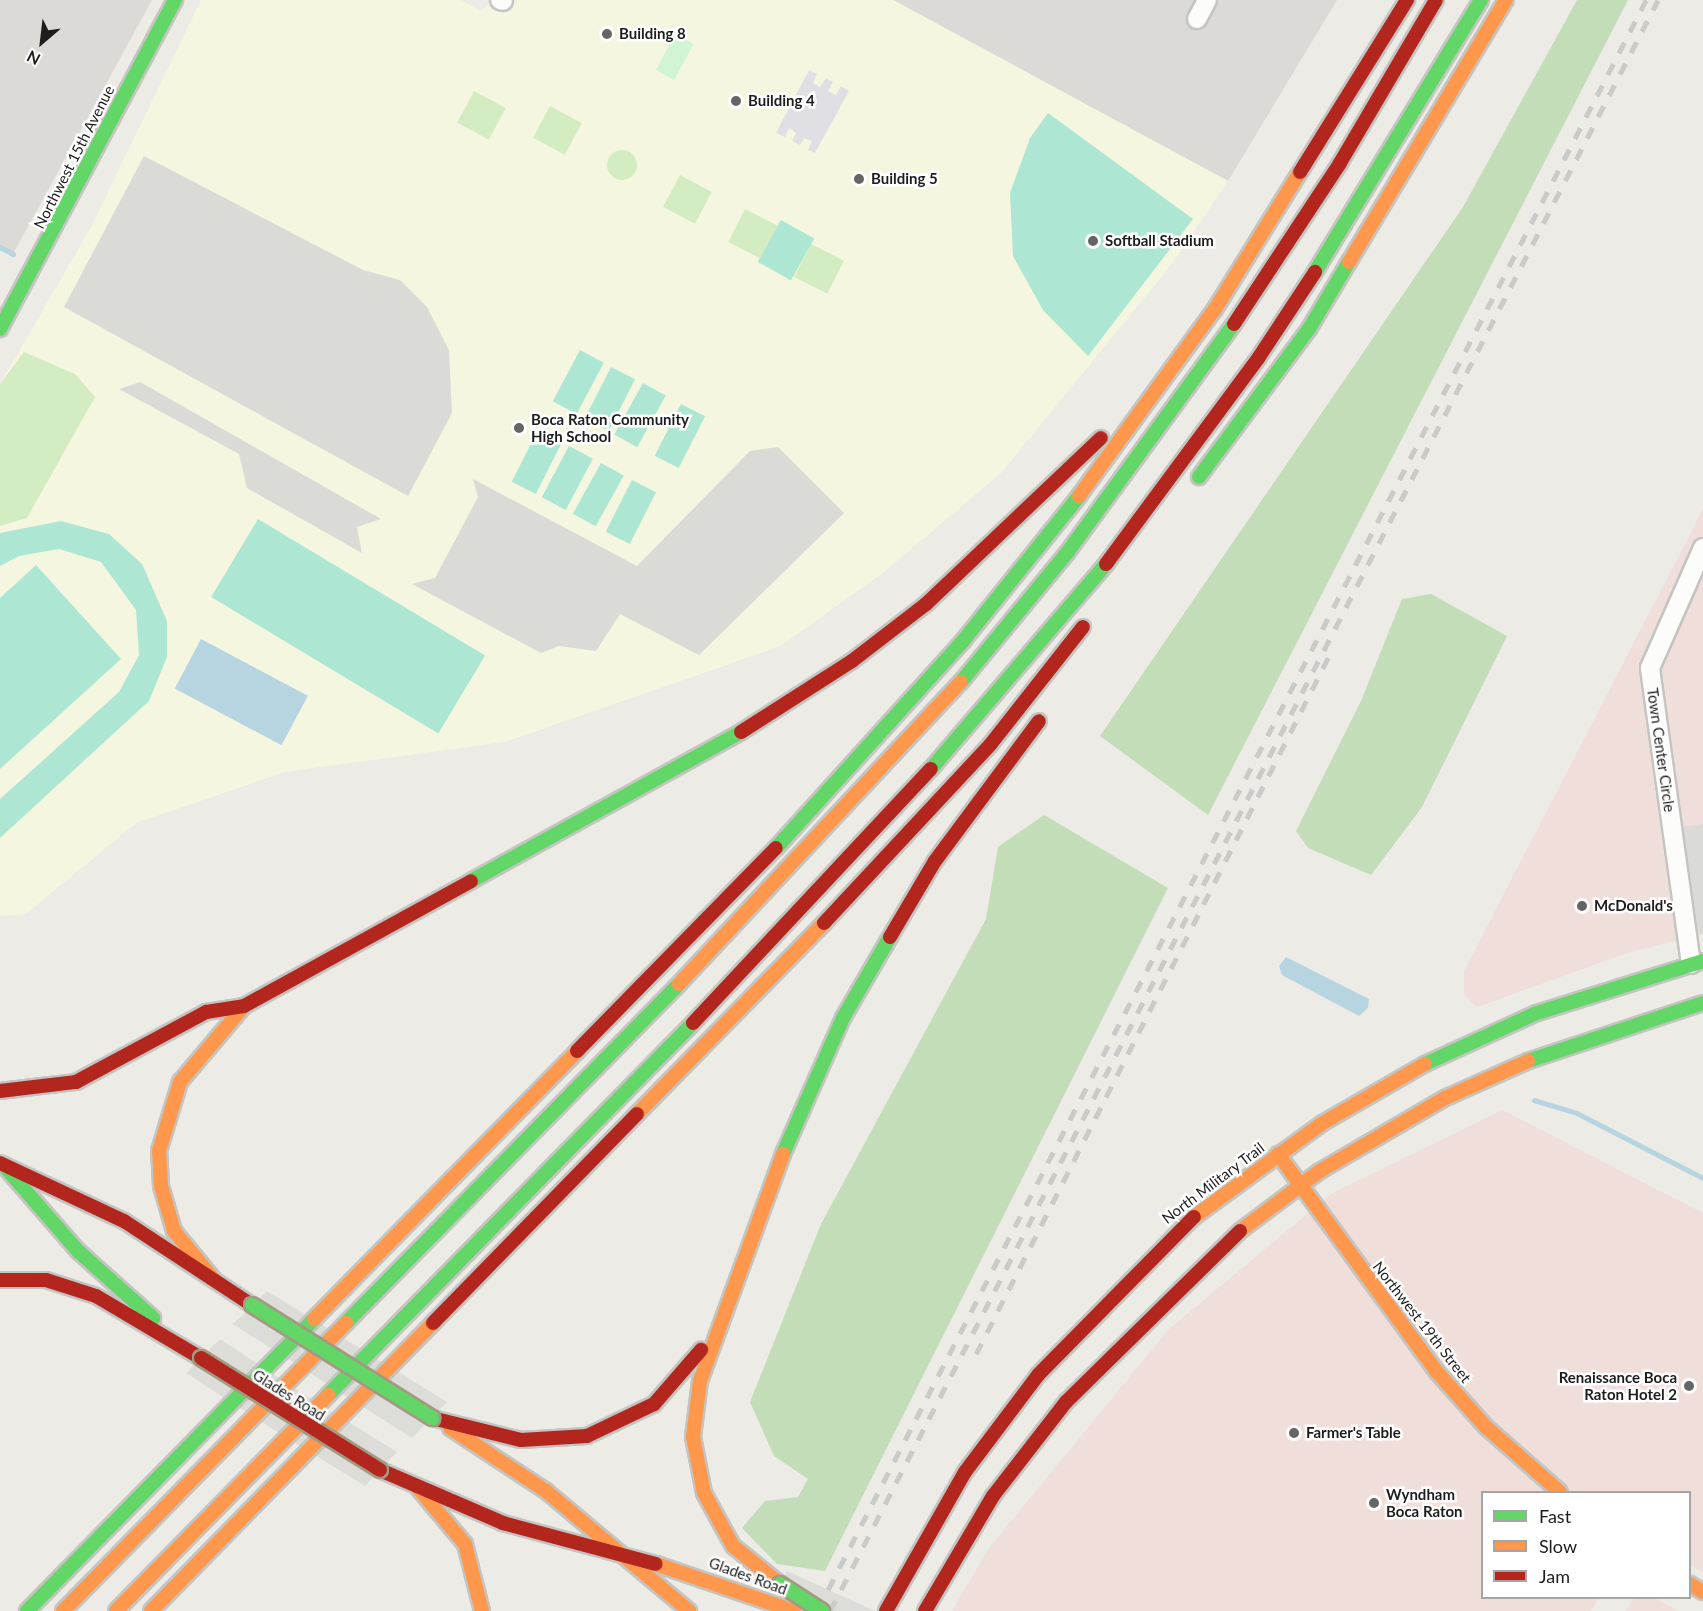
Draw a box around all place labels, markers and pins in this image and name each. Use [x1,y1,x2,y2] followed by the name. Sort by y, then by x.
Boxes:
[619,25,686,43] place label: Building 8
[600,27,614,41] marker: Building 8
[748,92,815,110] place label: Building 4
[729,94,743,108] marker: Building 4
[871,170,938,188] place label: Building 5
[852,172,866,186] marker: Building 5
[1105,232,1214,250] place label: Softball Stadium
[1086,234,1100,248] marker: Softball Stadium
[531,410,689,445] place label: Boca Raton Community High School
[512,421,526,435] marker: Boca Raton Community High School
[1594,897,1673,915] place label: McDonald's
[1575,899,1589,913] marker: McDonald's
[1559,1368,1677,1403] place label: Renaissance Boca Raton Hotel 2
[1682,1379,1696,1393] marker: Renaissance Boca Raton Hotel 2
[1306,1424,1401,1442] place label: Farmer's Table
[1287,1426,1301,1440] marker: Farmer's Table
[1386,1485,1463,1520] place label: Wyndham Boca Raton
[1367,1496,1381,1510] marker: Wyndham Boca Raton

